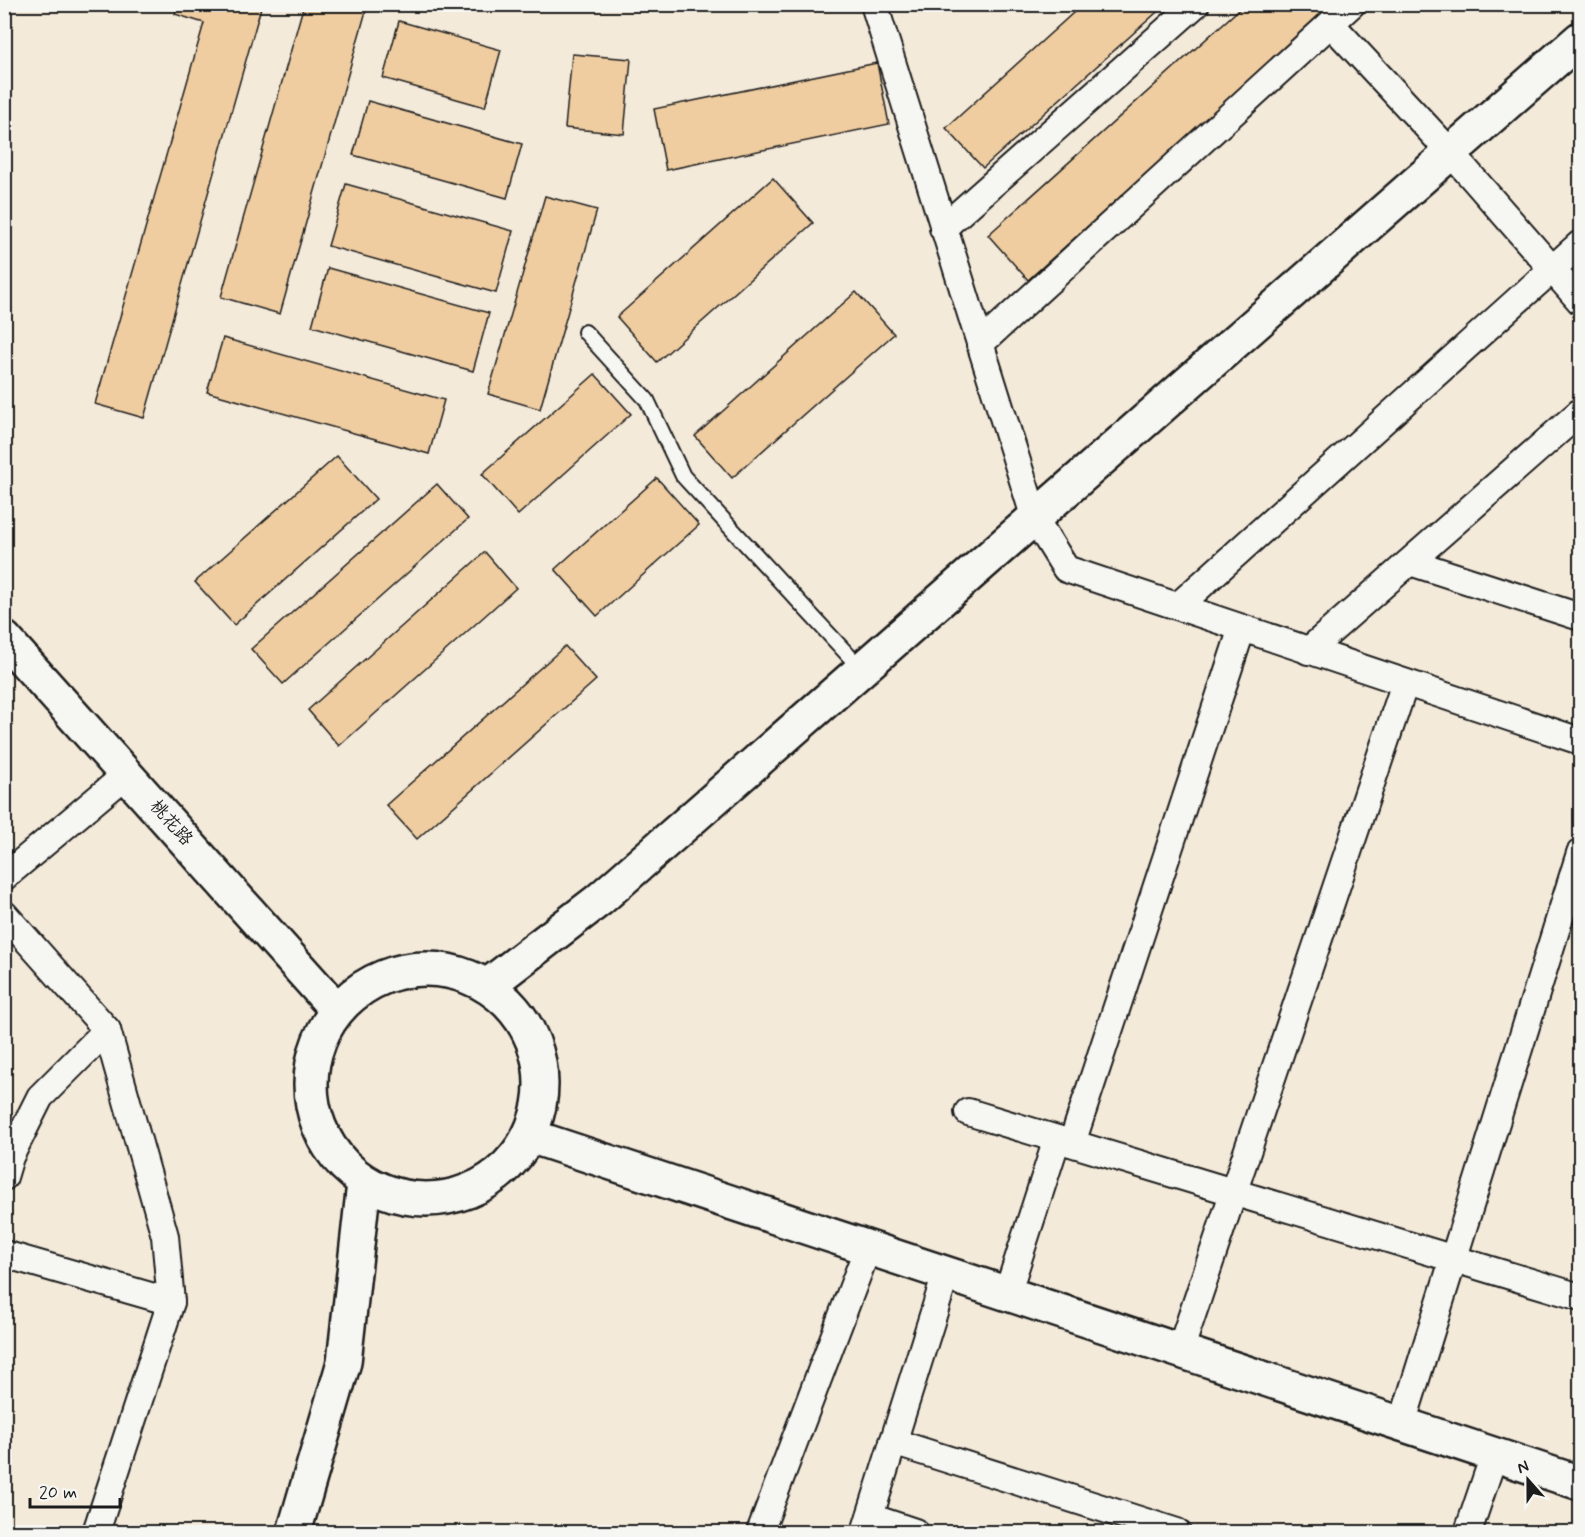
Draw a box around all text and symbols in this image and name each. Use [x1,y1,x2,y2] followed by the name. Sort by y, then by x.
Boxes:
[144,795,198,851] street label: 桃花路
[1498,1450,1558,1510] north arrow
[1514,1456,1532,1479] text: N
[30,1471,120,1509] scale bar
[39,1481,77,1505] text: 20 m

